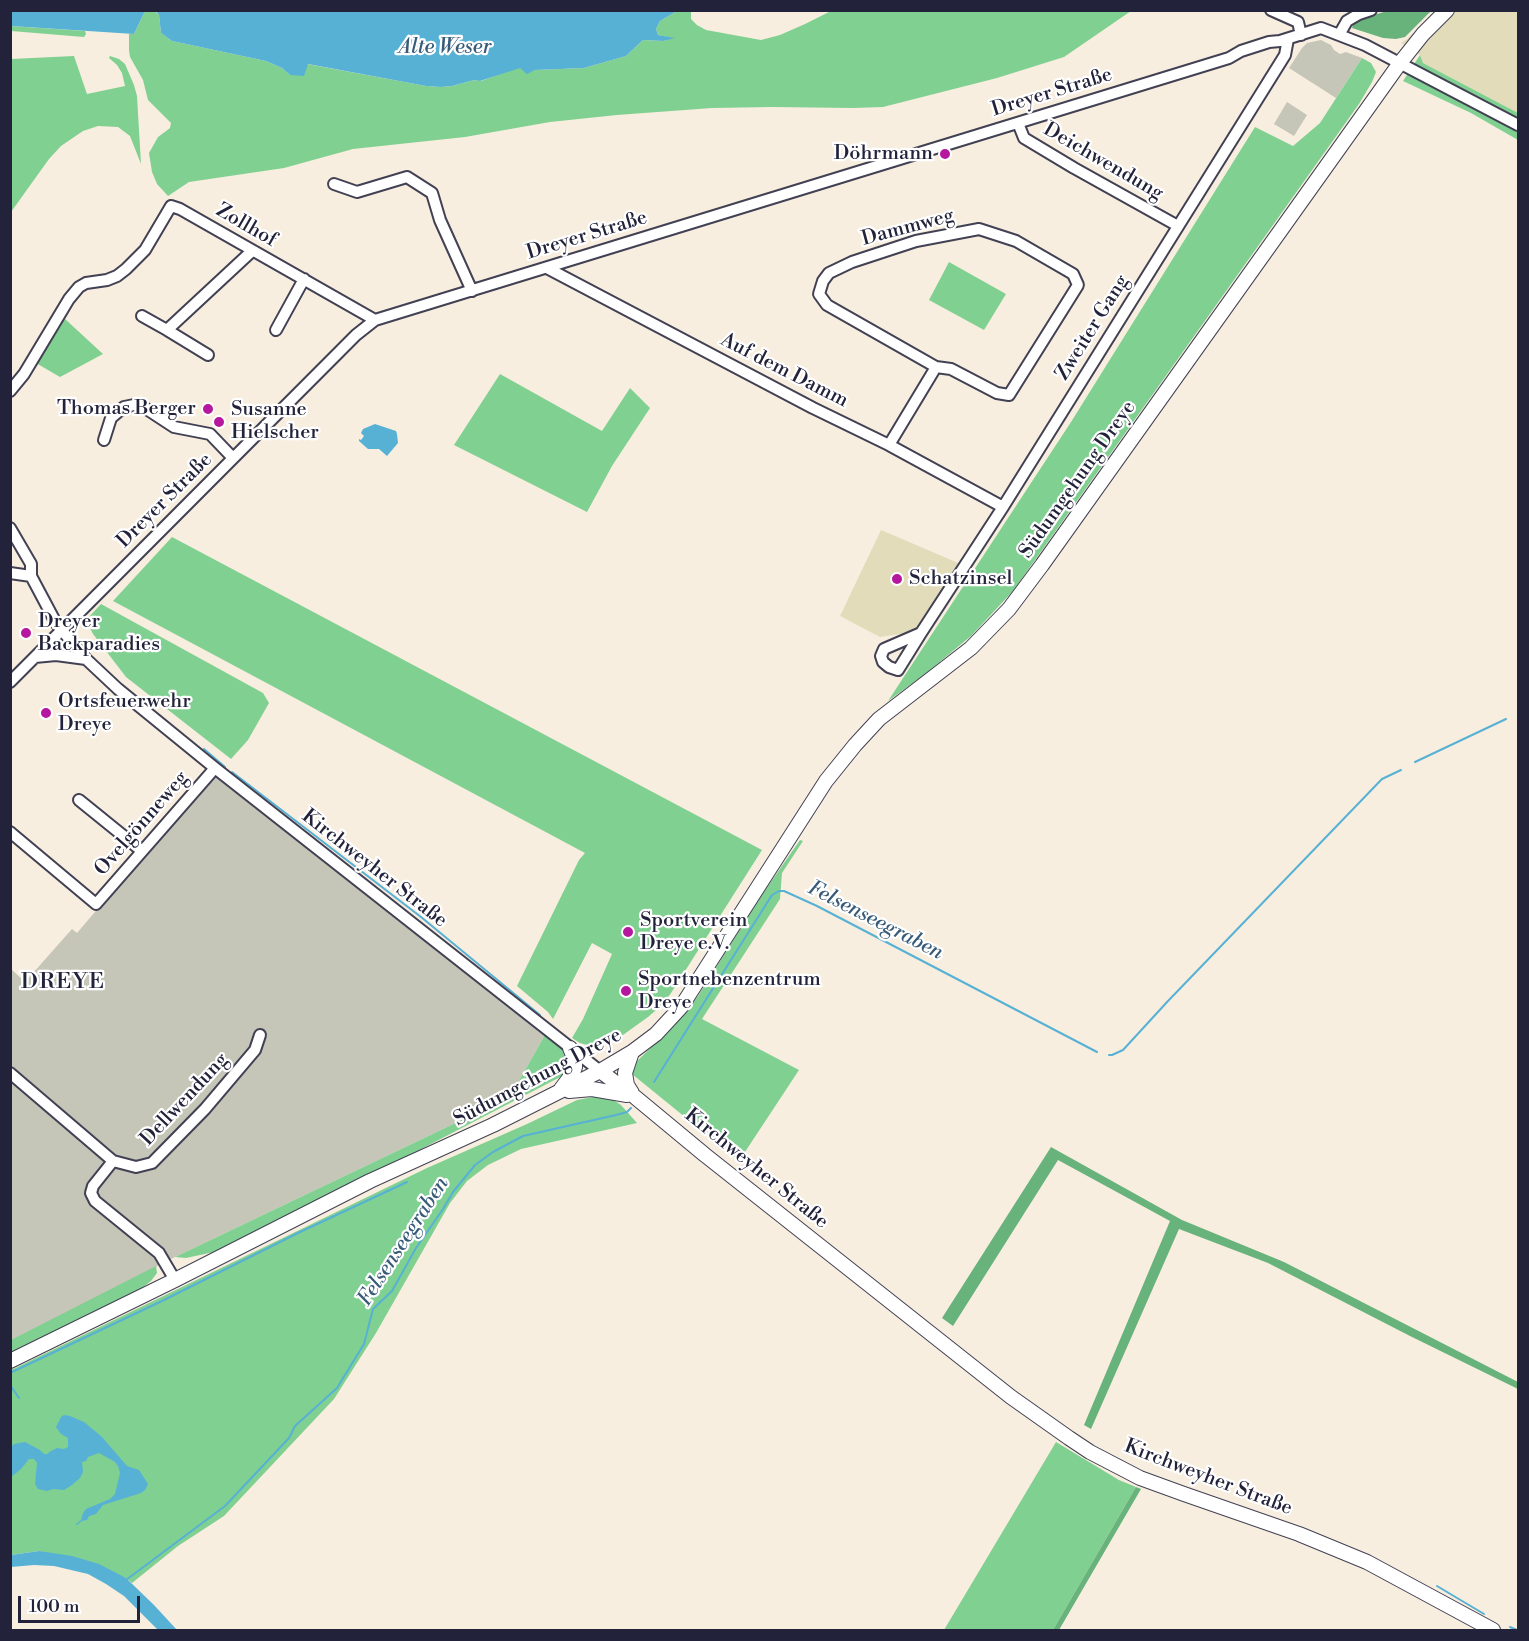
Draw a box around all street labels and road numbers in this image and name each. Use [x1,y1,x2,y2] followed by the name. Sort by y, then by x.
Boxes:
[989,63,1115,123] street label: Dreyer Straße
[1039,118,1167,206] street label: Deichwendung
[211,199,281,253] street label: Zollhof
[859,204,957,252] street label: Dammweg
[524,206,650,266] street label: Dreyer Straße
[1051,271,1135,385] street label: Zweiter Gang
[716,329,852,413] street label: Auf dem Damm
[1015,397,1141,563] street label: Südumgehung Dreye
[112,448,218,554] street label: Dreyer Straße
[90,767,194,881] street label: Ovelgönneweg
[296,805,452,933] street label: Kirchweyher Straße
[450,1024,626,1132] street label: Südumgehung Dreye
[136,1049,234,1151] street label: Dellwendung
[679,1104,833,1234] street label: Kirchweyher Straße
[1121,1435,1295,1521] street label: Kirchweyher Straße

